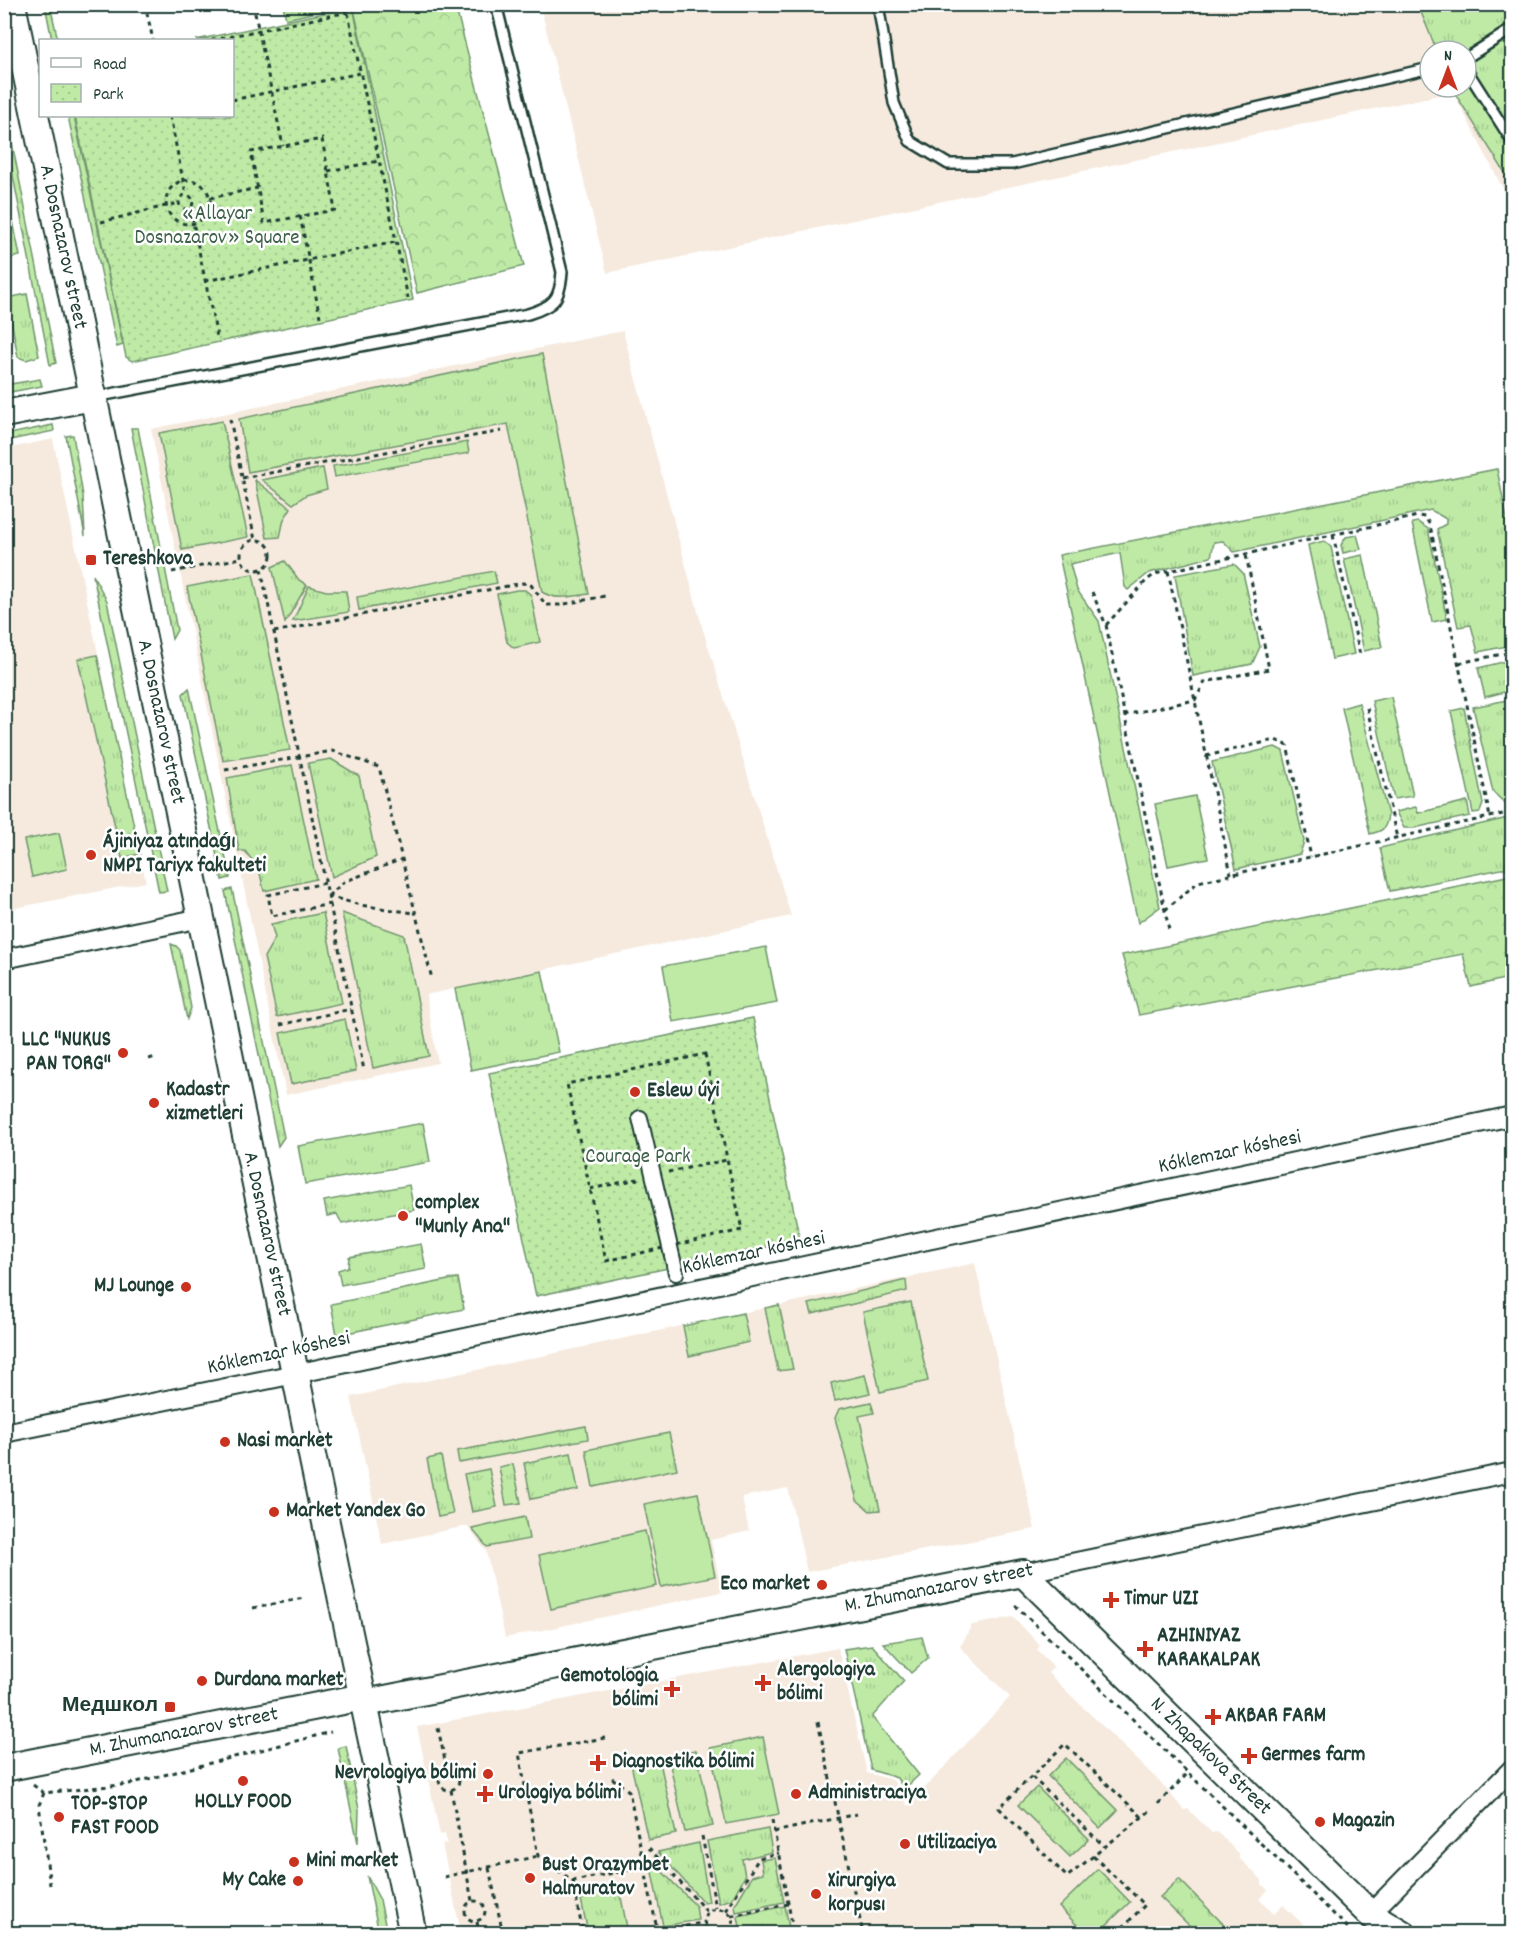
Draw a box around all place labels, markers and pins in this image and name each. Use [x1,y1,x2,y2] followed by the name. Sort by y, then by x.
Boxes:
[103,545,194,575] place label: Tereshkova
[84,553,98,567] marker: Tereshkova
[103,828,266,882] place label: Ájiniyaz atındaǵı NMPI Tariyx fakulteti
[84,848,98,862] marker: Ájiniyaz atındaǵı NMPI Tariyx fakulteti
[22,1026,111,1080] place label: LLC "NUKUS PAN TORG"
[116,1046,130,1060] marker: LLC "NUKUS PAN TORG"
[166,1076,243,1130] place label: Kadastr xizmetleri
[647,1077,720,1107] place label: Eslew úyi
[628,1085,642,1099] marker: Eslew úyi
[147,1096,161,1110] marker: Kadastr xizmetleri
[415,1189,510,1243] place label: complex "Munly Ana"
[396,1209,410,1223] marker: complex "Munly Ana"
[94,1272,174,1302] place label: MJ Lounge
[179,1280,193,1294] marker: MJ Lounge
[237,1427,333,1457] place label: Nasi market
[218,1435,232,1449] marker: Nasi market
[286,1497,425,1527] place label: Market Yandex Go
[267,1505,281,1519] marker: Market Yandex Go
[720,1570,810,1600] place label: Eco market
[815,1578,829,1592] marker: Eco market
[1124,1585,1199,1615] place label: Timur UZI
[1102,1591,1120,1609] marker: Timur UZI
[1157,1622,1261,1676] place label: AZHINIYAZ KARAKALPAK
[1138,1642,1152,1656] marker: AZHINIYAZ KARAKALPAK
[777,1656,876,1710] place label: Alergologiya bólimi
[560,1662,659,1716] place label: Gemotologia bólimi
[214,1666,344,1696] place label: Durdana market
[195,1674,209,1688] marker: Durdana market
[754,1674,772,1692] marker: Alergologiya bólimi
[663,1680,681,1698] marker: Gemotologia bólimi
[62,1692,158,1722] place label: Медшкол
[163,1700,177,1714] marker: Медшкол
[1225,1702,1326,1732] place label: AKBAR FARM
[1206,1710,1220,1724] marker: AKBAR FARM
[1261,1741,1365,1771] place label: Germes farm
[612,1748,754,1778] place label: Diagnostika bólimi
[1242,1749,1256,1763] marker: Germes farm
[589,1754,607,1772] marker: Diagnostika bólimi
[334,1759,476,1789] place label: Nevrologiya bólimi
[481,1767,495,1781] marker: Nevrologiya bólimi
[236,1774,250,1788] marker: HOLLY FOOD
[498,1779,622,1809] place label: Urologiya bólimi
[808,1779,927,1809] place label: Administraciya
[476,1785,494,1803] marker: Urologiya bólimi
[789,1787,803,1801] marker: Administraciya
[195,1788,292,1818] place label: HOLLY FOOD
[71,1790,159,1844] place label: TOP-STOP FAST FOOD
[1332,1807,1395,1837] place label: Magazin
[52,1810,66,1824] marker: TOP-STOP FAST FOOD
[1313,1815,1327,1829] marker: Magazin
[917,1829,997,1859] place label: Utilizaciya
[898,1837,912,1851] marker: Utilizaciya
[306,1847,398,1877] place label: Mini market
[542,1851,669,1905] place label: Bust Orazymbet Halmuratov
[287,1855,301,1869] marker: Mini market
[222,1866,286,1896] place label: My Cake
[828,1867,896,1921] place label: Xirurgiya korpusı
[523,1871,537,1885] marker: Bust Orazymbet Halmuratov
[291,1874,305,1888] marker: My Cake
[809,1887,823,1901] marker: Xirurgiya korpusı

